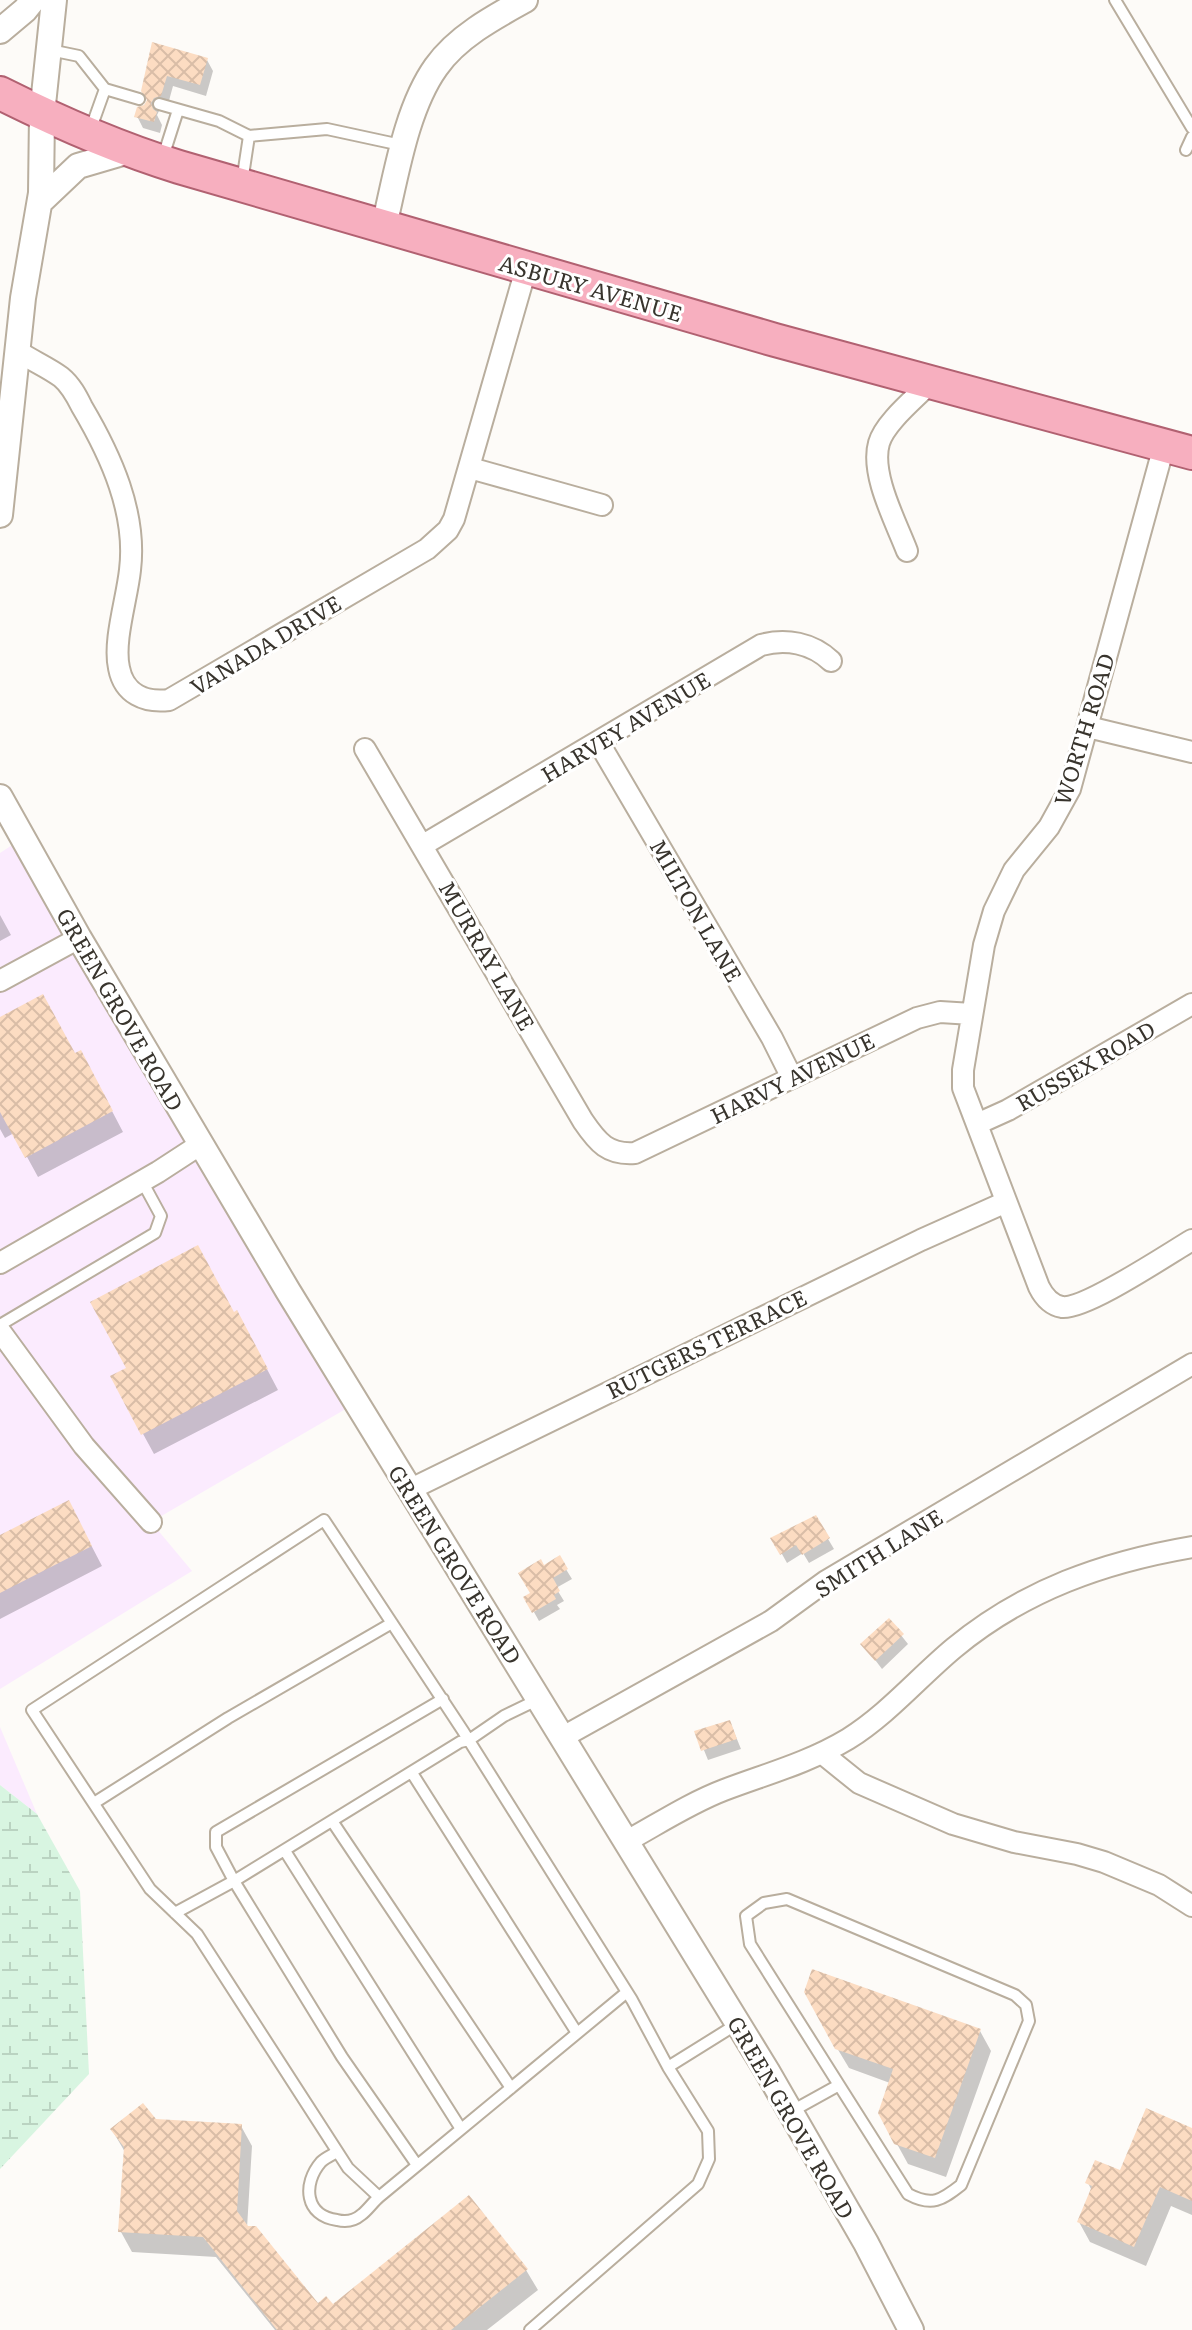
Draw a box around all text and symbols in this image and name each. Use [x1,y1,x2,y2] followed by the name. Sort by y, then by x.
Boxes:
[495,245,687,329] street label: ASBURY AVENUE
[183,586,347,702] street label: VANADA DRIVE
[1044,649,1122,809] street label: WORTH ROAD
[534,662,716,790] street label: HARVEY AVENUE
[643,832,751,988] street label: MILTON LANE
[432,874,544,1036] street label: MURRAY LANE
[49,901,193,1117] street label: GREEN GROVE ROAD
[1009,1012,1161,1118] street label: RUSSEX ROAD
[704,1023,880,1131] street label: HARVY AVENUE
[600,1280,812,1406] street label: RUTGERS TERRACE
[381,1458,531,1670] street label: GREEN GROVE ROAD
[807,1499,949,1605] street label: SMITH LANE
[720,2009,864,2225] street label: GREEN GROVE ROAD

